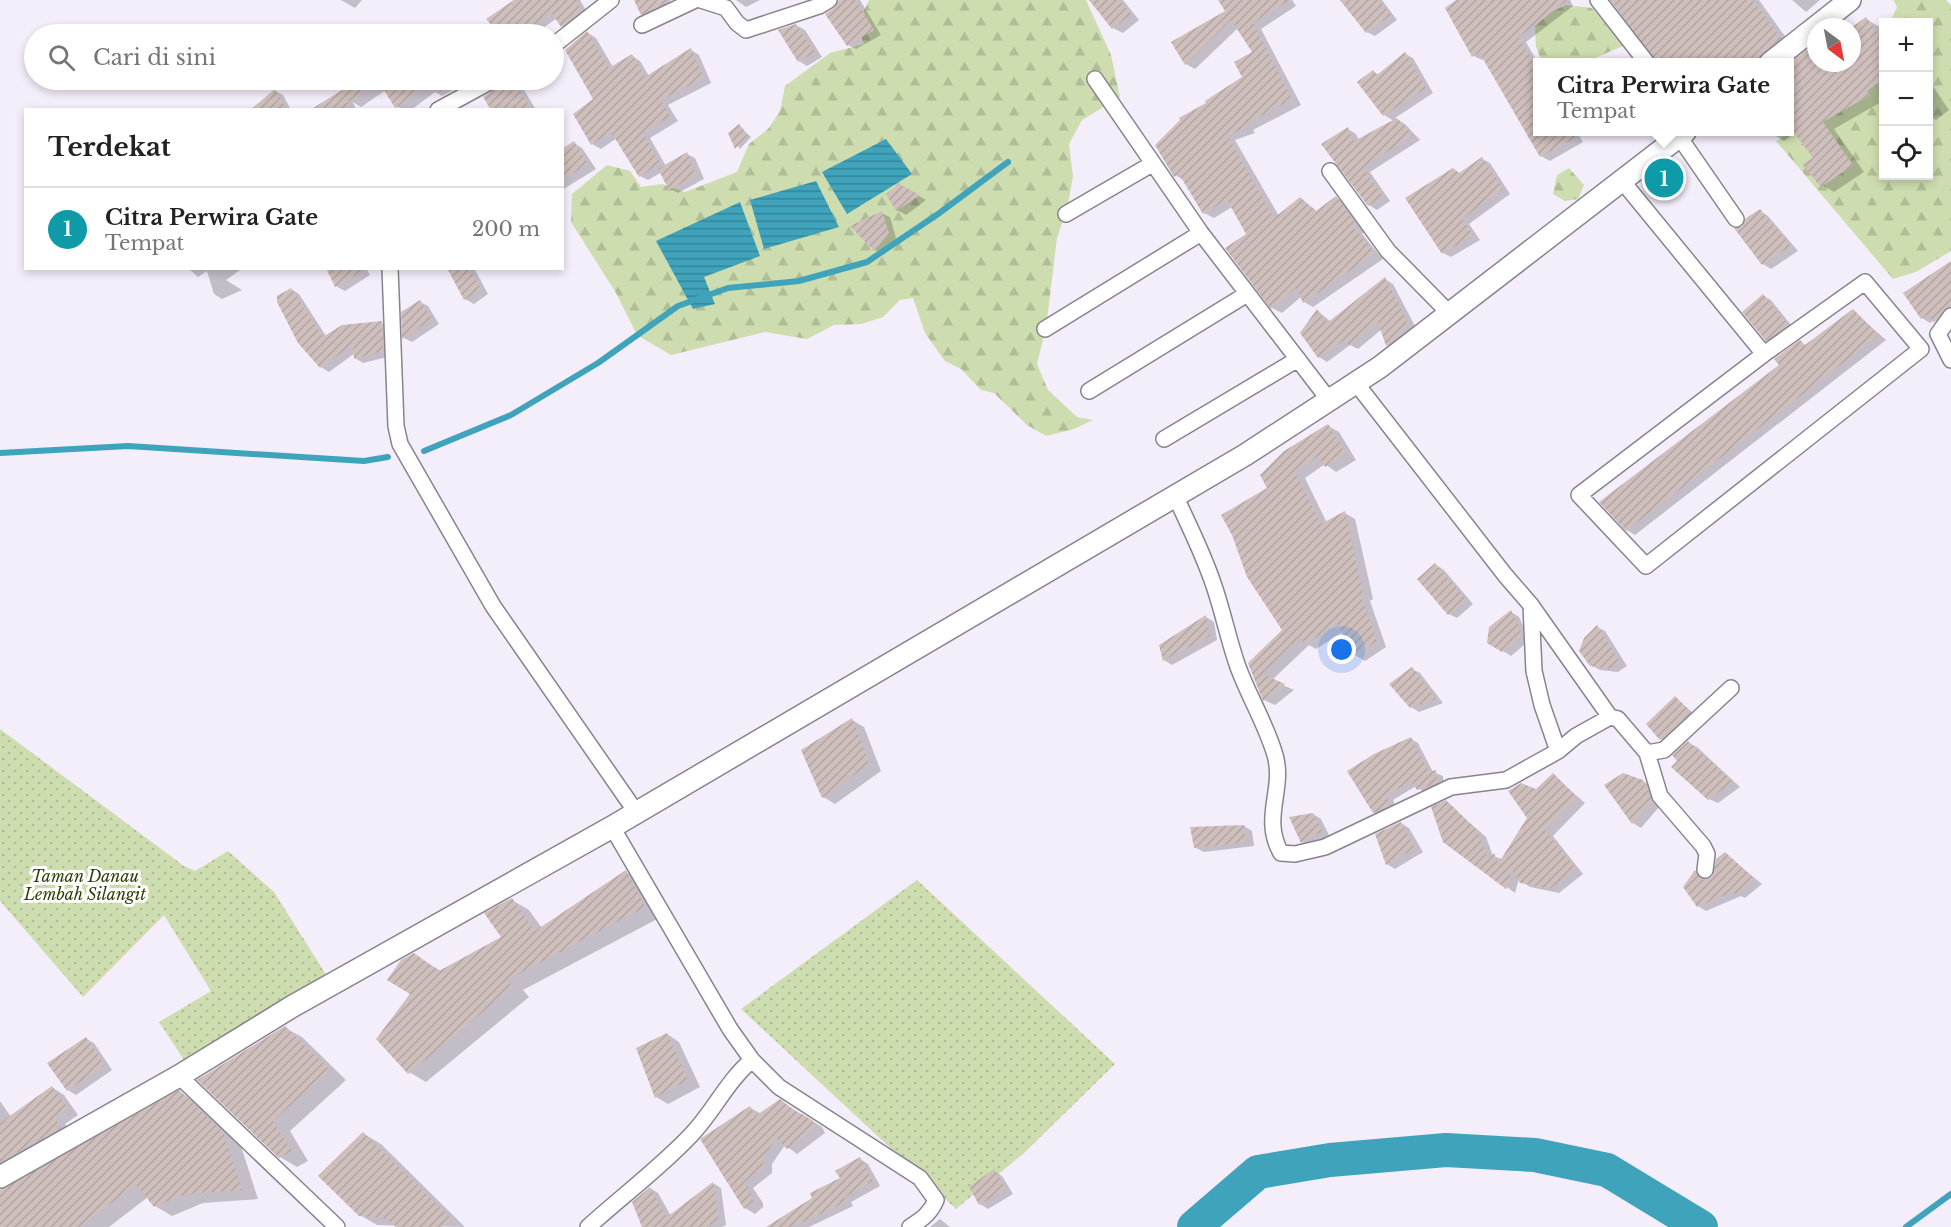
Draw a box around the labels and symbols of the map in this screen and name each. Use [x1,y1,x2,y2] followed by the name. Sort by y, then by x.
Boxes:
[1807,18,1861,72] north arrow
[1644,156,1684,201] pin: 1
[1327,635,1356,664] your location
[23,866,146,904] park label: Taman Danau Lembah Silangit

